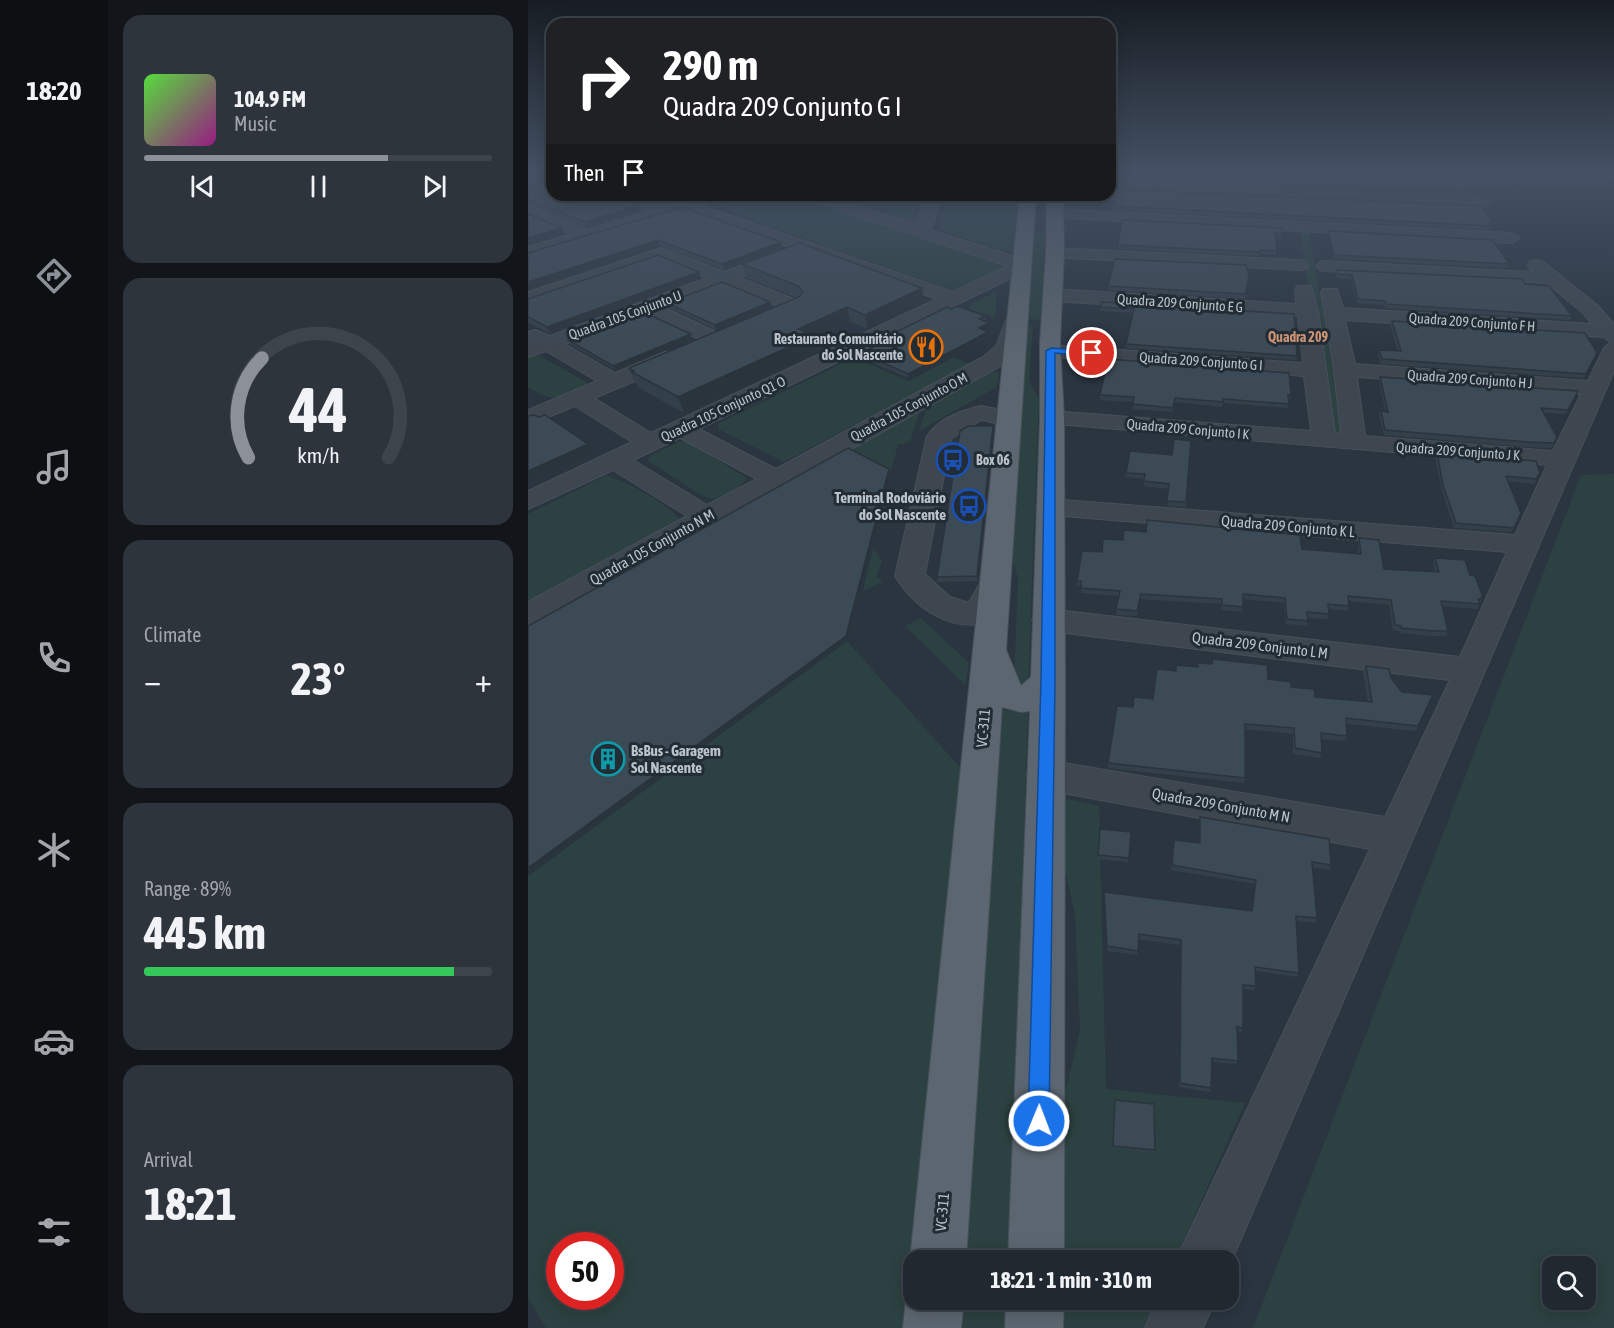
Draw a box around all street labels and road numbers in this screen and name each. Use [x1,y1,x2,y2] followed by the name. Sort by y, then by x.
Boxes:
[566,287,684,343] street label: Quadra 105 Conjunto U
[1117,291,1243,315] street label: Quadra 209 Conjunto E G
[1408,310,1536,334] street label: Quadra 209 Conjunto F H
[1139,349,1263,373] street label: Quadra 209 Conjunto G I
[1407,367,1533,391] street label: Quadra 209 Conjunto H J
[848,369,970,445] street label: Quadra 105 Conjunto O M
[658,373,788,445] street label: Quadra 105 Conjunto Q1 O
[1126,416,1250,442] street label: Quadra 209 Conjunto I K
[1396,439,1521,463] street label: Quadra 209 Conjunto J K
[587,506,717,588] street label: Quadra 105 Conjunto N M
[1221,512,1356,540] street label: Quadra 209 Conjunto K L
[1191,628,1329,662] street label: Quadra 209 Conjunto L M
[973,708,993,748] street label: VC-311
[1151,784,1291,826] street label: Quadra 209 Conjunto M N
[932,1192,952,1232] street label: VC-311

